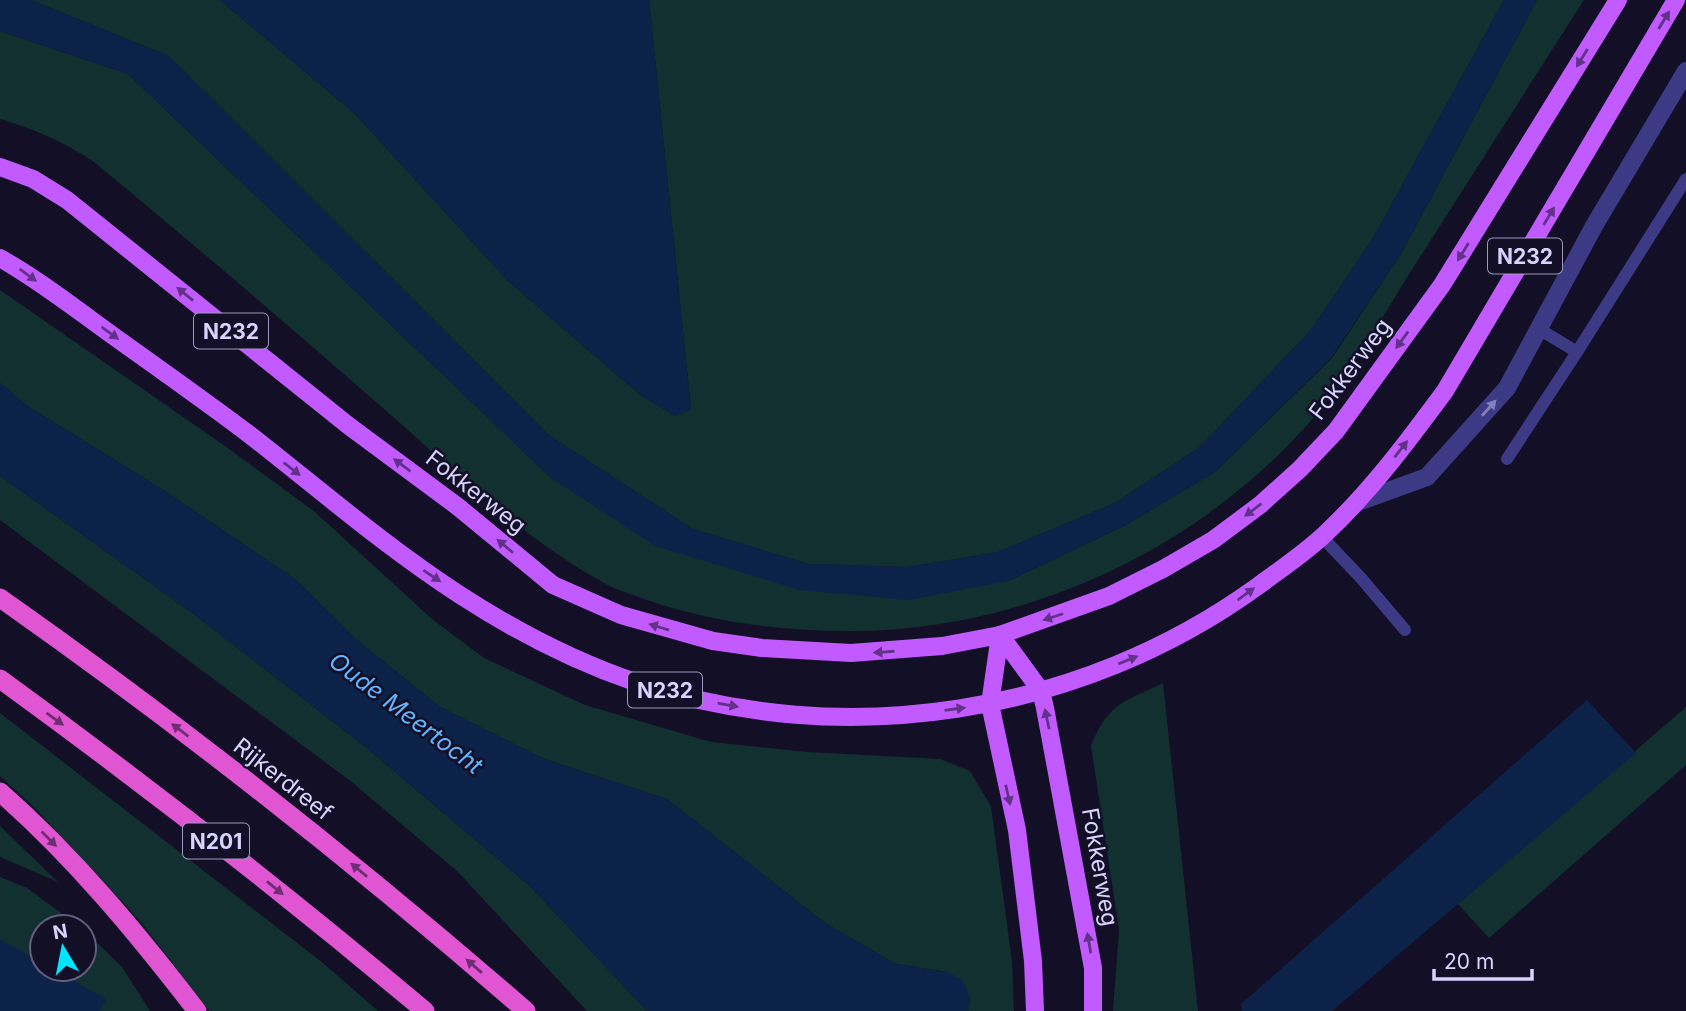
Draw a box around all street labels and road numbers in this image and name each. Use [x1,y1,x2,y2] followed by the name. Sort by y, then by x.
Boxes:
[1488,238,1562,274] road number: N232
[1303,313,1397,425] street label: Fokkerweg
[194,314,268,348] road number: N232
[420,444,532,540] street label: Fokkerweg
[628,672,702,708] road number: N232
[228,732,338,826] street label: Rijkerdreef
[1076,806,1124,928] street label: Fokkerweg
[183,824,249,858] road number: N201

